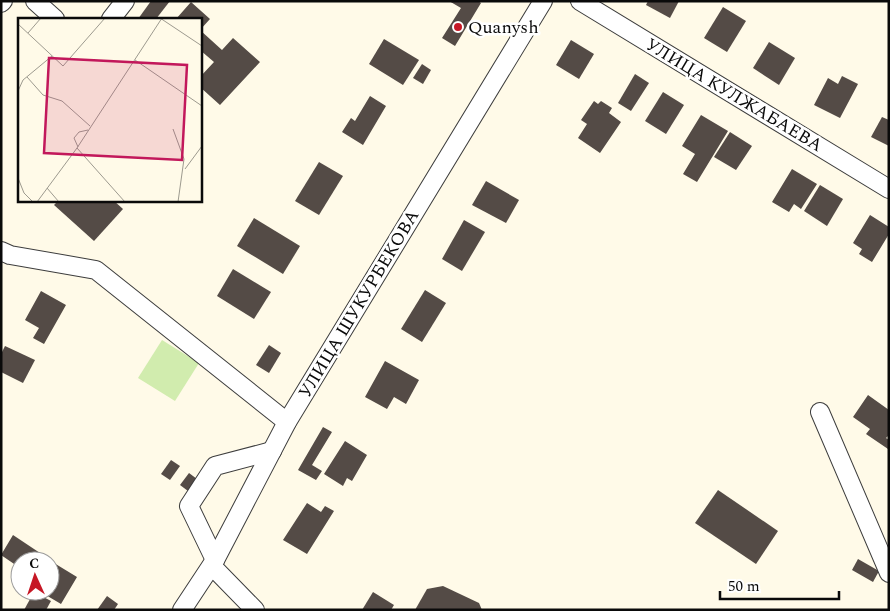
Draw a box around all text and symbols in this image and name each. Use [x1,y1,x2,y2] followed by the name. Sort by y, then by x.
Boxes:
[468,14,539,41] place label: Quanysh
[18,18,201,201] inset map
[452,21,464,33] marker: Quanysh
[640,31,828,159] street label: УЛИЦА КУЛЖАБАЕВА
[292,205,426,403] street label: УЛИЦА ШУКУРБЕКОВА
[10,551,60,601] north arrow
[29,553,40,574] text: С
[720,568,839,600] scale bar
[728,575,760,598] text: 50 m

